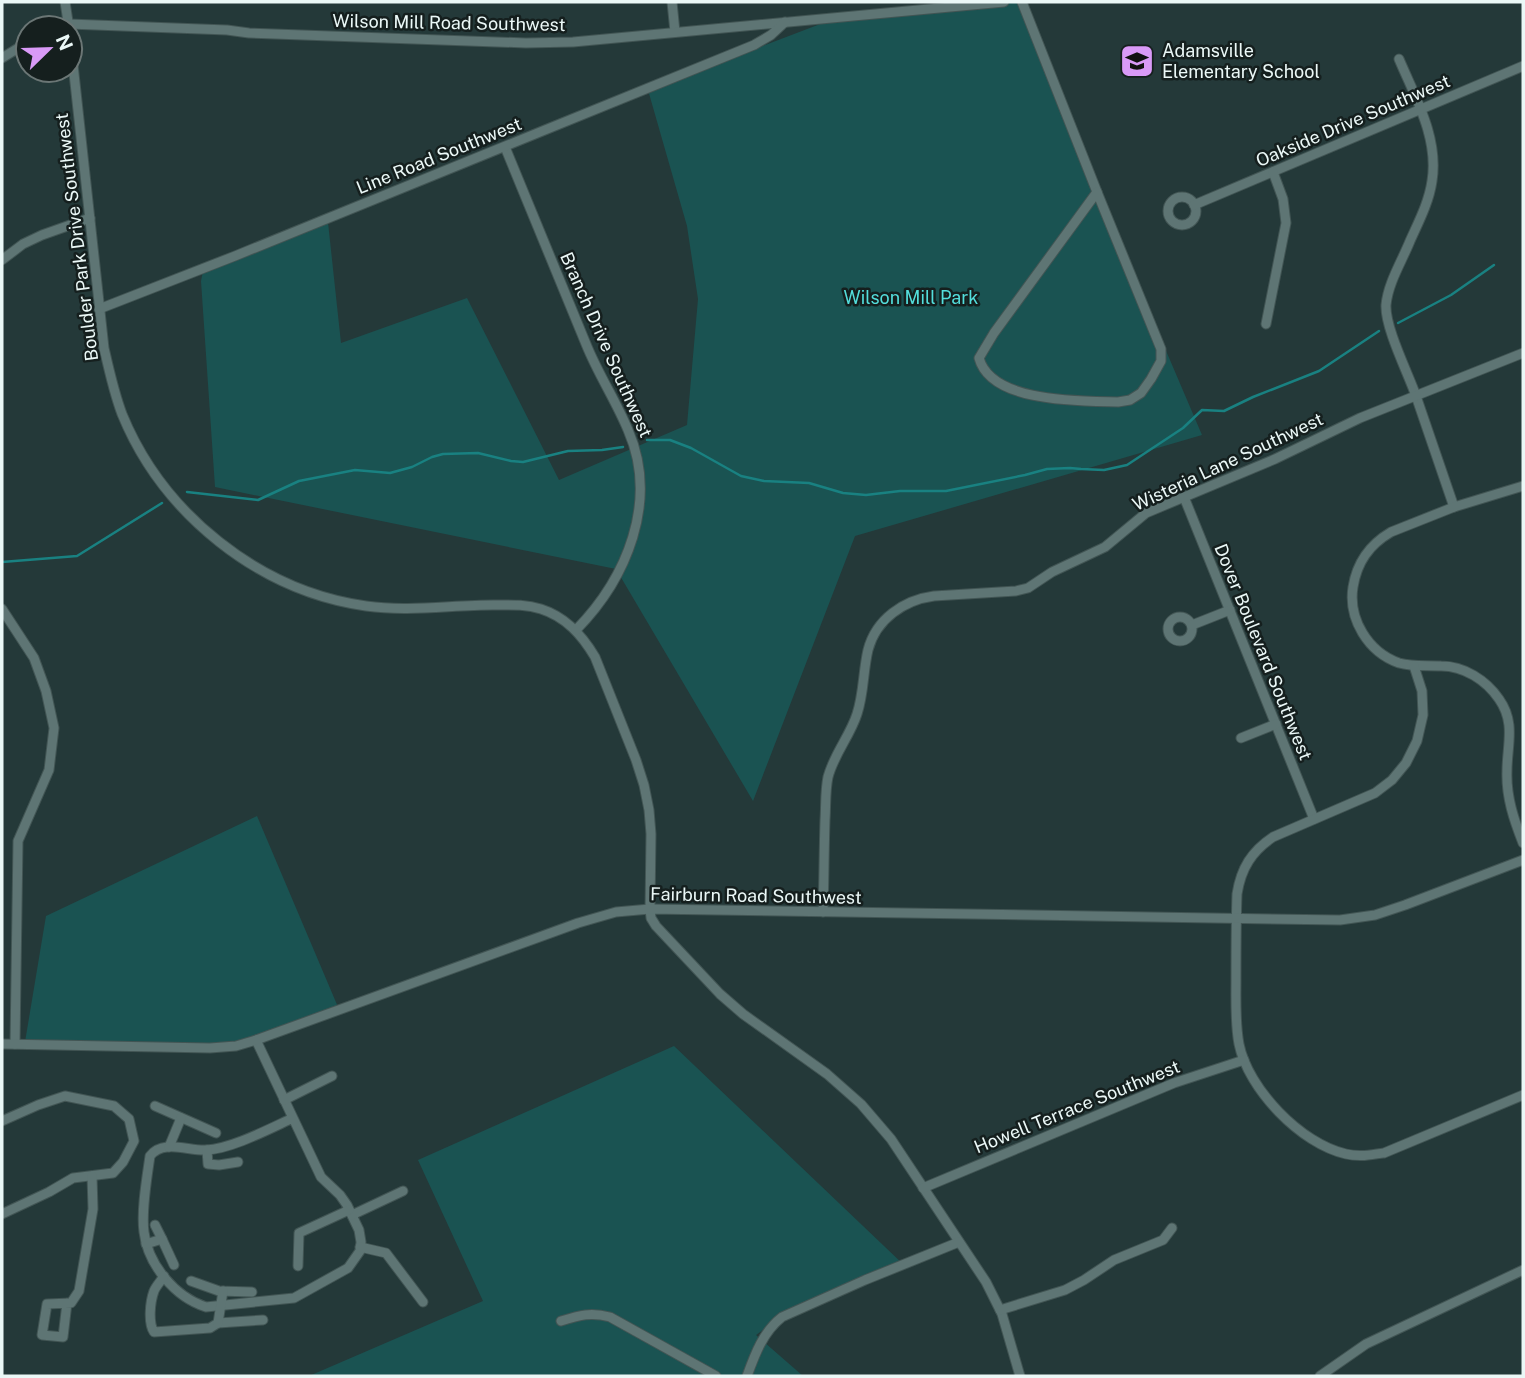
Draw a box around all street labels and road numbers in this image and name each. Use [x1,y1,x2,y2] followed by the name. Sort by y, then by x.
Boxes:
[332,10,566,35] street label: Wilson Mill Road Southwest
[1253,70,1453,171] street label: Oakside Drive Southwest
[51,112,102,362] street label: Boulder Park Drive Southwest
[353,113,525,198] street label: Line Road Southwest
[556,249,657,441] street label: Branch Drive Southwest
[1129,408,1326,515] street label: Wisteria Lane Southwest
[1210,541,1317,763] street label: Dover Boulevard Southwest
[650,883,862,908] street label: Fairburn Road Southwest
[971,1056,1183,1157] street label: Howell Terrace Southwest

